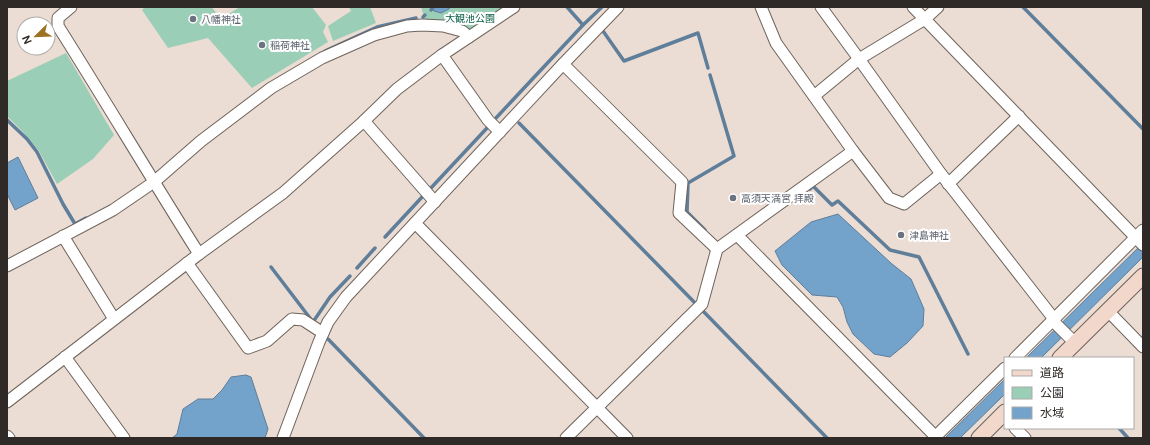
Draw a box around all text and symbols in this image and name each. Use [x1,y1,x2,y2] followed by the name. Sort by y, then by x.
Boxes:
[445,12,495,25] park label: 大観池公園
[201,13,241,26] place label: 八幡神社
[188,14,198,24] marker: 八幡神社
[16,16,56,56] north arrow
[19,33,35,46] text: N
[270,39,310,52] place label: 稲荷神社
[257,40,267,50] marker: 稲荷神社
[741,192,814,205] place label: 高須天満宮 拝殿
[728,193,738,203] marker: 高須天満宮 拝殿
[909,229,949,242] place label: 津島神社
[896,230,906,240] marker: 津島神社
[1004,357,1134,429] legend
[1040,365,1064,381] text: 道路
[1040,385,1064,401] text: 公園
[1040,405,1064,421] text: 水域

